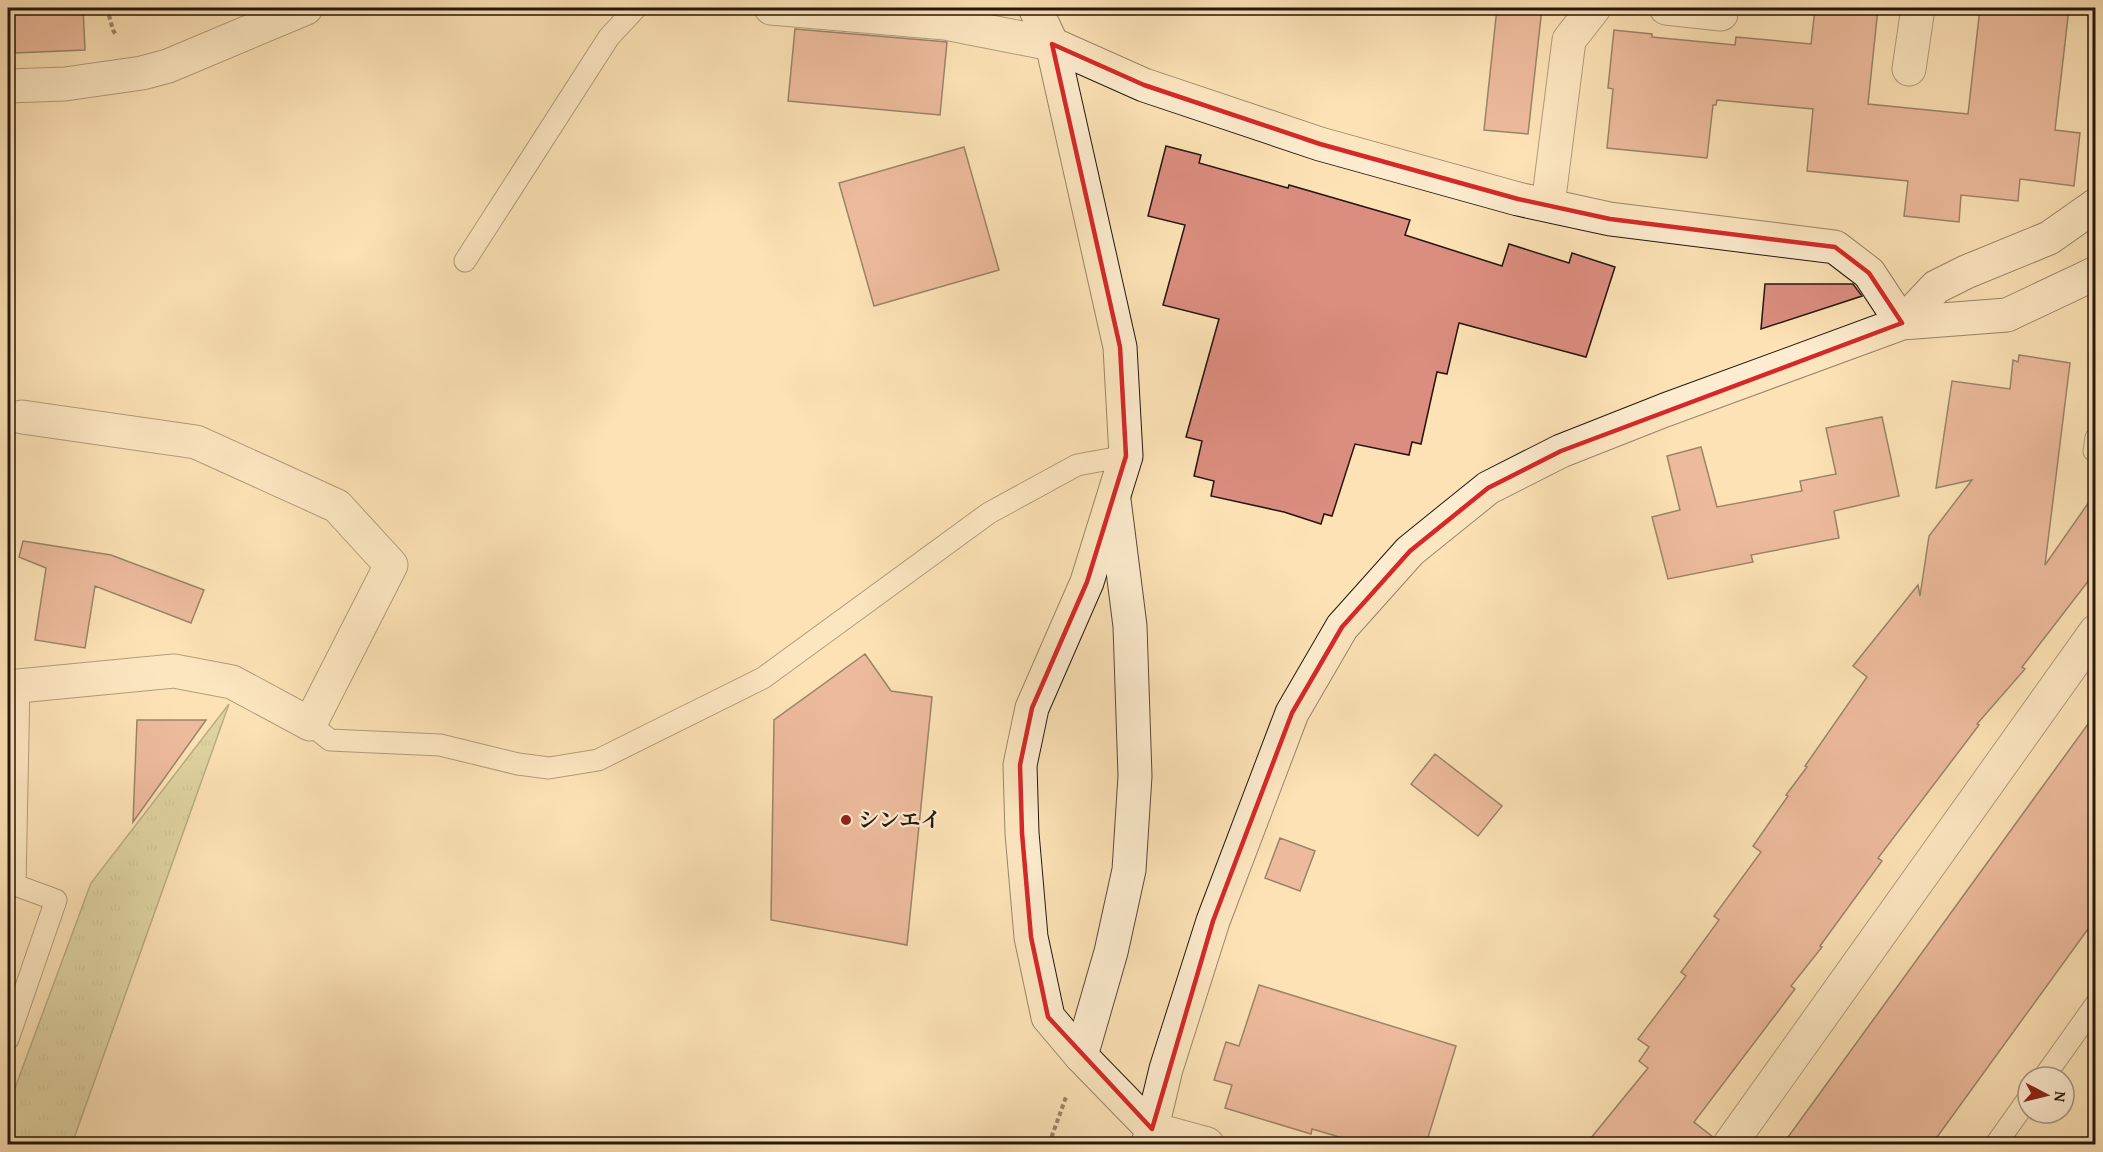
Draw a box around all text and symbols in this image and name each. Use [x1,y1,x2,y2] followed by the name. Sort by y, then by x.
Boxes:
[858,804,941,835] place label: シンエイ
[839,813,853,827] marker: シンエイ
[2016,1065,2076,1125] north arrow
[2048,1090,2073,1104] text: N

